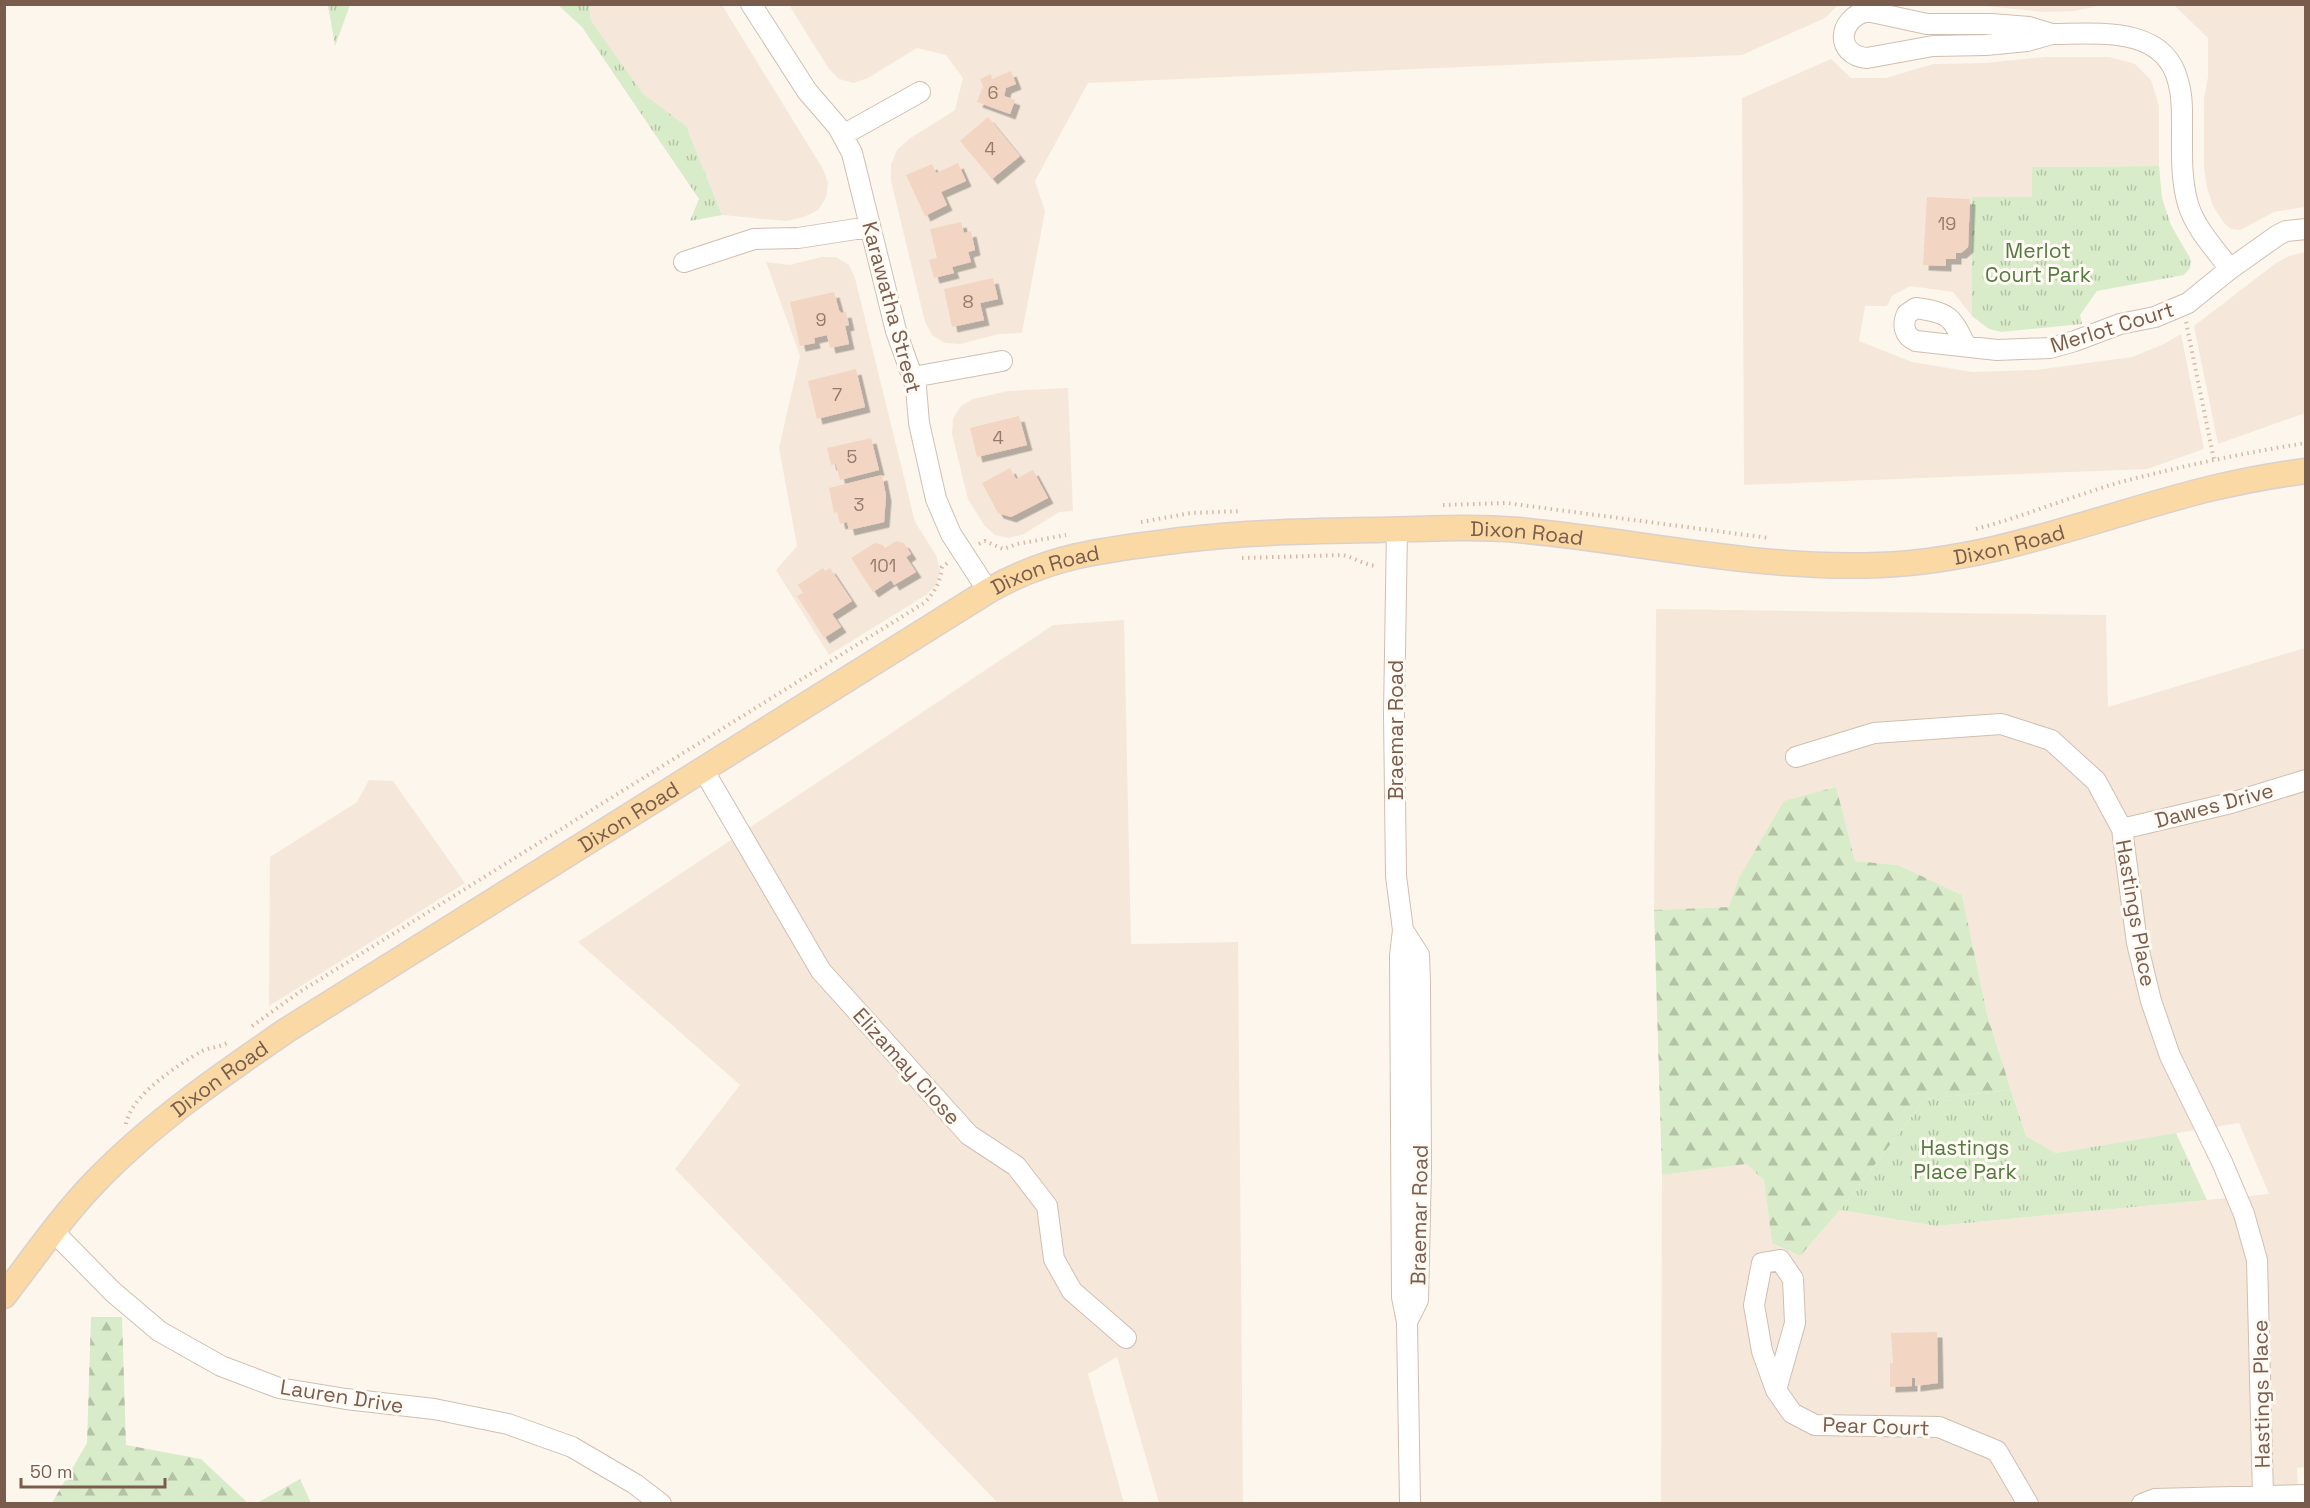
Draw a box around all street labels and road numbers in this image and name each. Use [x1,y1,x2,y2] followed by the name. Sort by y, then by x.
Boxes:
[856,218,928,396] street label: Karawatha Street
[2047,295,2177,359] street label: Merlot Court
[1470,514,1585,551] street label: Dixon Road
[1951,518,2068,570] street label: Dixon Road
[986,538,1102,600] street label: Dixon Road
[1382,660,1409,800] street label: Braemar Road
[573,775,684,858] street label: Dixon Road
[2152,776,2276,834] street label: Dawes Drive
[2110,837,2162,989] street label: Hastings Place
[847,1002,967,1130] street label: Elizamay Close
[165,1034,273,1122] street label: Dixon Road
[1404,1144,1434,1286] street label: Braemar Road
[2246,1319,2276,1469] street label: Hastings Place
[278,1373,406,1419] street label: Lauren Drive
[1822,1411,1930,1441] street label: Pear Court

